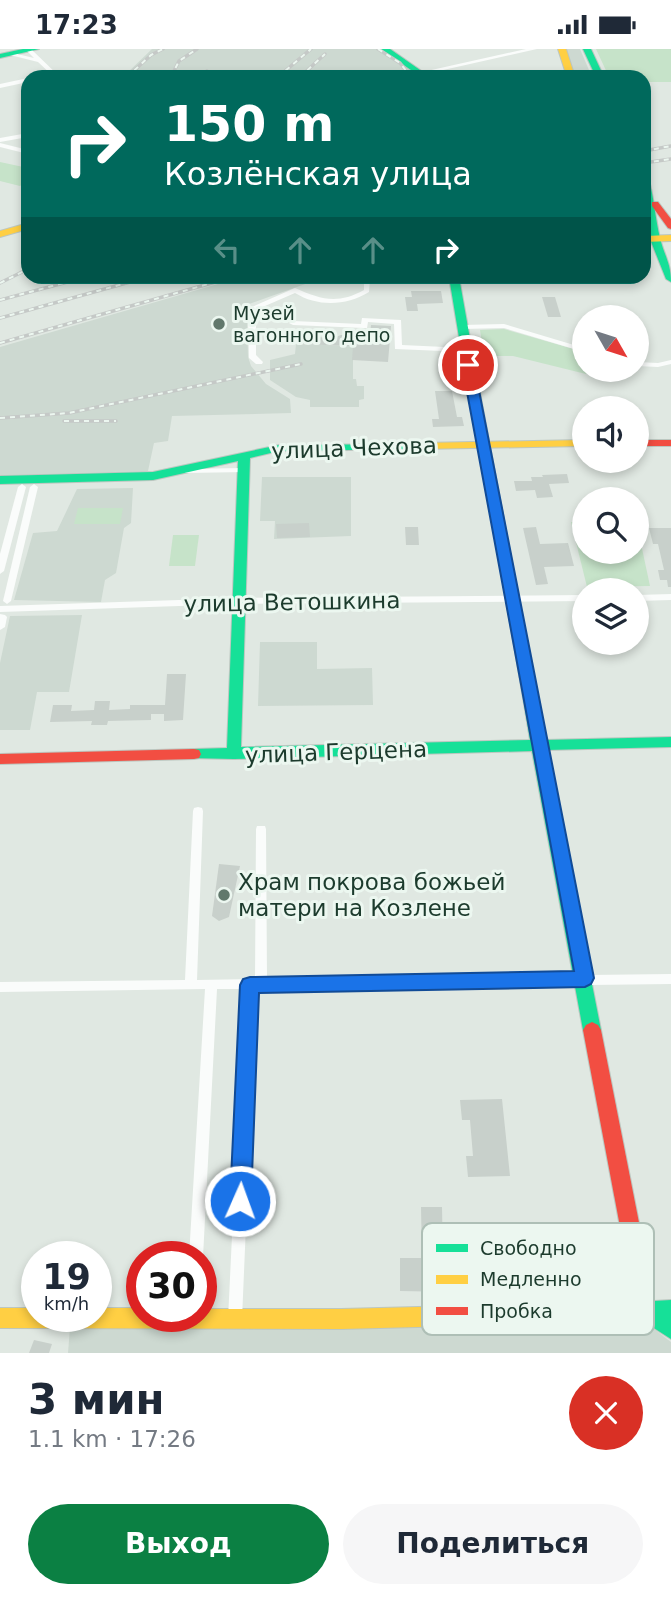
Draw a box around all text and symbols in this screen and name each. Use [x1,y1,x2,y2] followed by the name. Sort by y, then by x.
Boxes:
[35,10,118,40] text: 17:23
[164,96,334,153] text: 150 m
[49,98,140,189] icon: right
[164,155,472,193] text: Козлёнская улица
[208,231,246,269] icon: left
[281,231,319,269] icon: ahead
[354,231,392,269] icon: ahead
[427,231,465,269] icon: right
[233,302,390,346] place label: Музей вагонного депо
[572,305,649,381] north arrow
[572,305,649,655] map controls
[211,316,227,332] marker: Музей вагонного депо
[438,335,498,395] pin
[449,346,487,384] icon: arrive
[572,396,649,473] button: sound
[271,432,437,464] street label: улица Чехова
[572,487,649,564] button: search
[572,578,649,655] button: layers
[183,587,401,617] street label: улица Ветошкина
[245,736,427,768] street label: улица Герцена
[238,869,505,921] place label: Храм покрова божьей матери на Козлене
[216,887,232,903] marker: Храм покрова божьей матери на Козлене
[203,1164,277,1238] position arrow
[422,1223,654,1335] legend
[480,1237,577,1259] text: Свободно
[126,1241,217,1332] speed limit sign: 30
[42,1257,91,1297] text: 19
[480,1268,582,1290] text: Медленно
[44,1293,89,1314] text: km/h
[480,1300,553,1322] text: Пробка
[28,1375,165,1424] text: 3 мин
[569,1376,643,1450] button: close
[28,1426,196,1452] text: 1.1 km · 17:26
[28,1504,329,1584] button: Выход
[343,1504,643,1584] button: Поделиться

